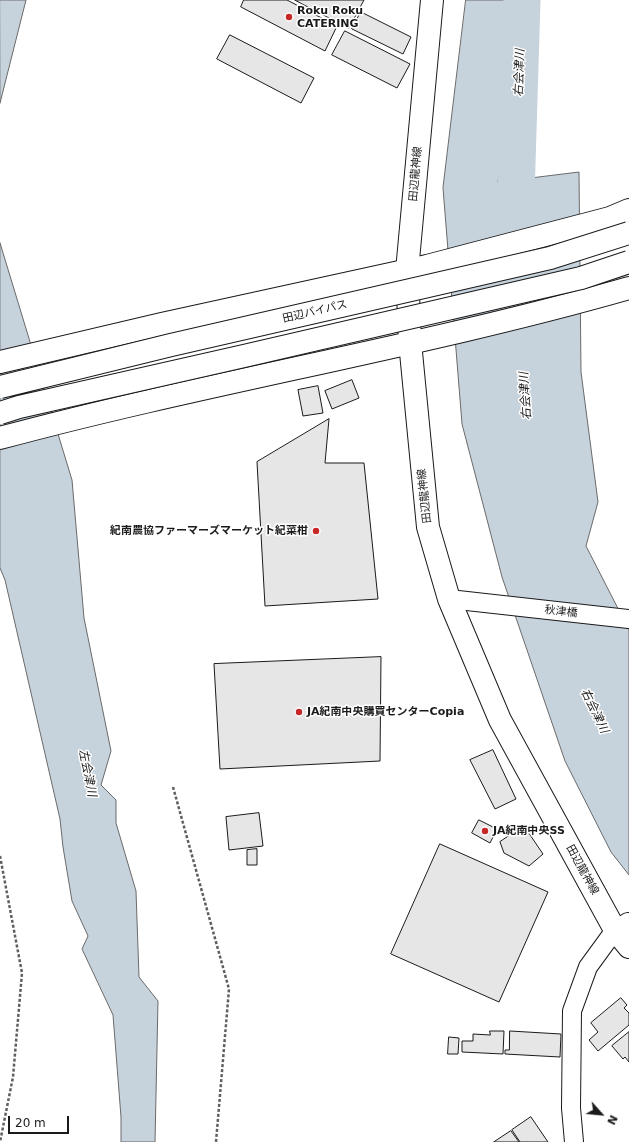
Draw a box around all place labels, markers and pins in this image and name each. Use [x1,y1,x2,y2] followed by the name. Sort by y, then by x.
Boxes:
[297,4,363,30] place label: Roku Roku CATERING
[284,12,294,22] marker: Roku Roku CATERING
[110,524,308,538] place label: 紀南農協ファーマーズマーケット紀菜柑
[311,526,321,536] marker: 紀南農協ファーマーズマーケット紀菜柑
[307,705,464,719] place label: JA紀南中央購買センターCopia
[294,707,304,717] marker: JA紀南中央購買センターCopia
[493,824,565,838] place label: JA紀南中央SS
[480,826,490,836] marker: JA紀南中央SS

